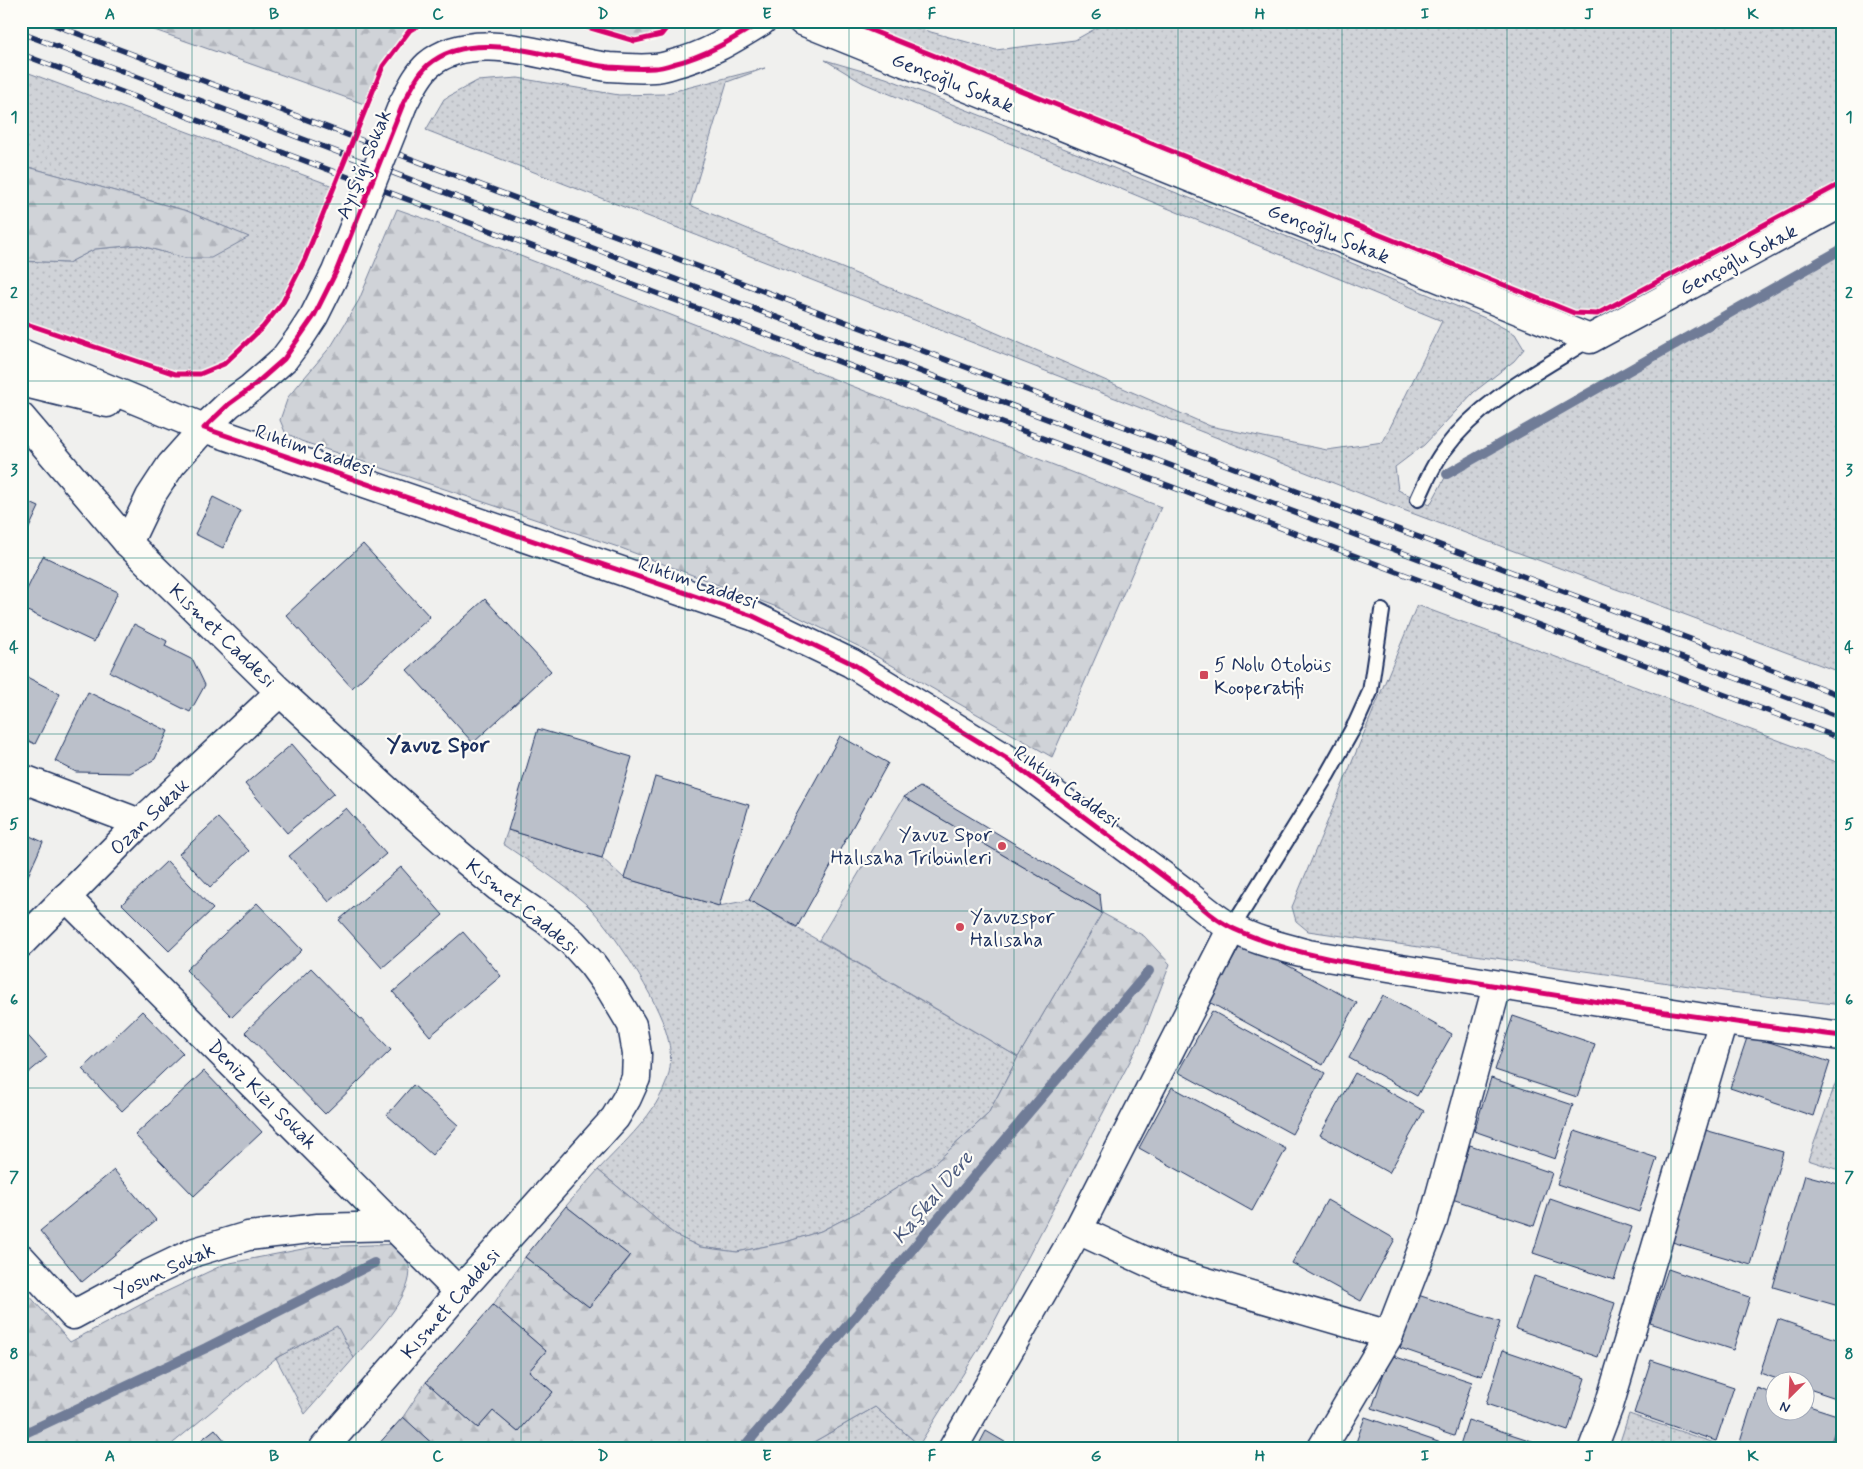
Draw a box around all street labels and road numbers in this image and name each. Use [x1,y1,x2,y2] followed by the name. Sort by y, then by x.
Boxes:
[887,47,1018,120] street label: Gençoğlu Sokak
[330,106,399,223] street label: Ayışığı Sokak
[1263,198,1394,271] street label: Gençoğlu Sokak
[1675,218,1802,303] street label: Gençoğlu Sokak
[251,418,378,485] street label: Rıhtım Caddesi
[634,550,761,617] street label: Rıhtım Caddesi
[163,578,281,694] street label: Kısmet Caddesi
[1008,740,1125,835] street label: Rıhtım Caddesi
[105,772,196,862] street label: Ozan Sokak
[459,853,585,961] street label: Kısmet Caddesi
[201,1034,323,1156] street label: Deniz Kızı Sokak
[110,1236,219,1306] street label: Yosun Sokak
[395,1243,507,1365] street label: Kısmet Caddesi

